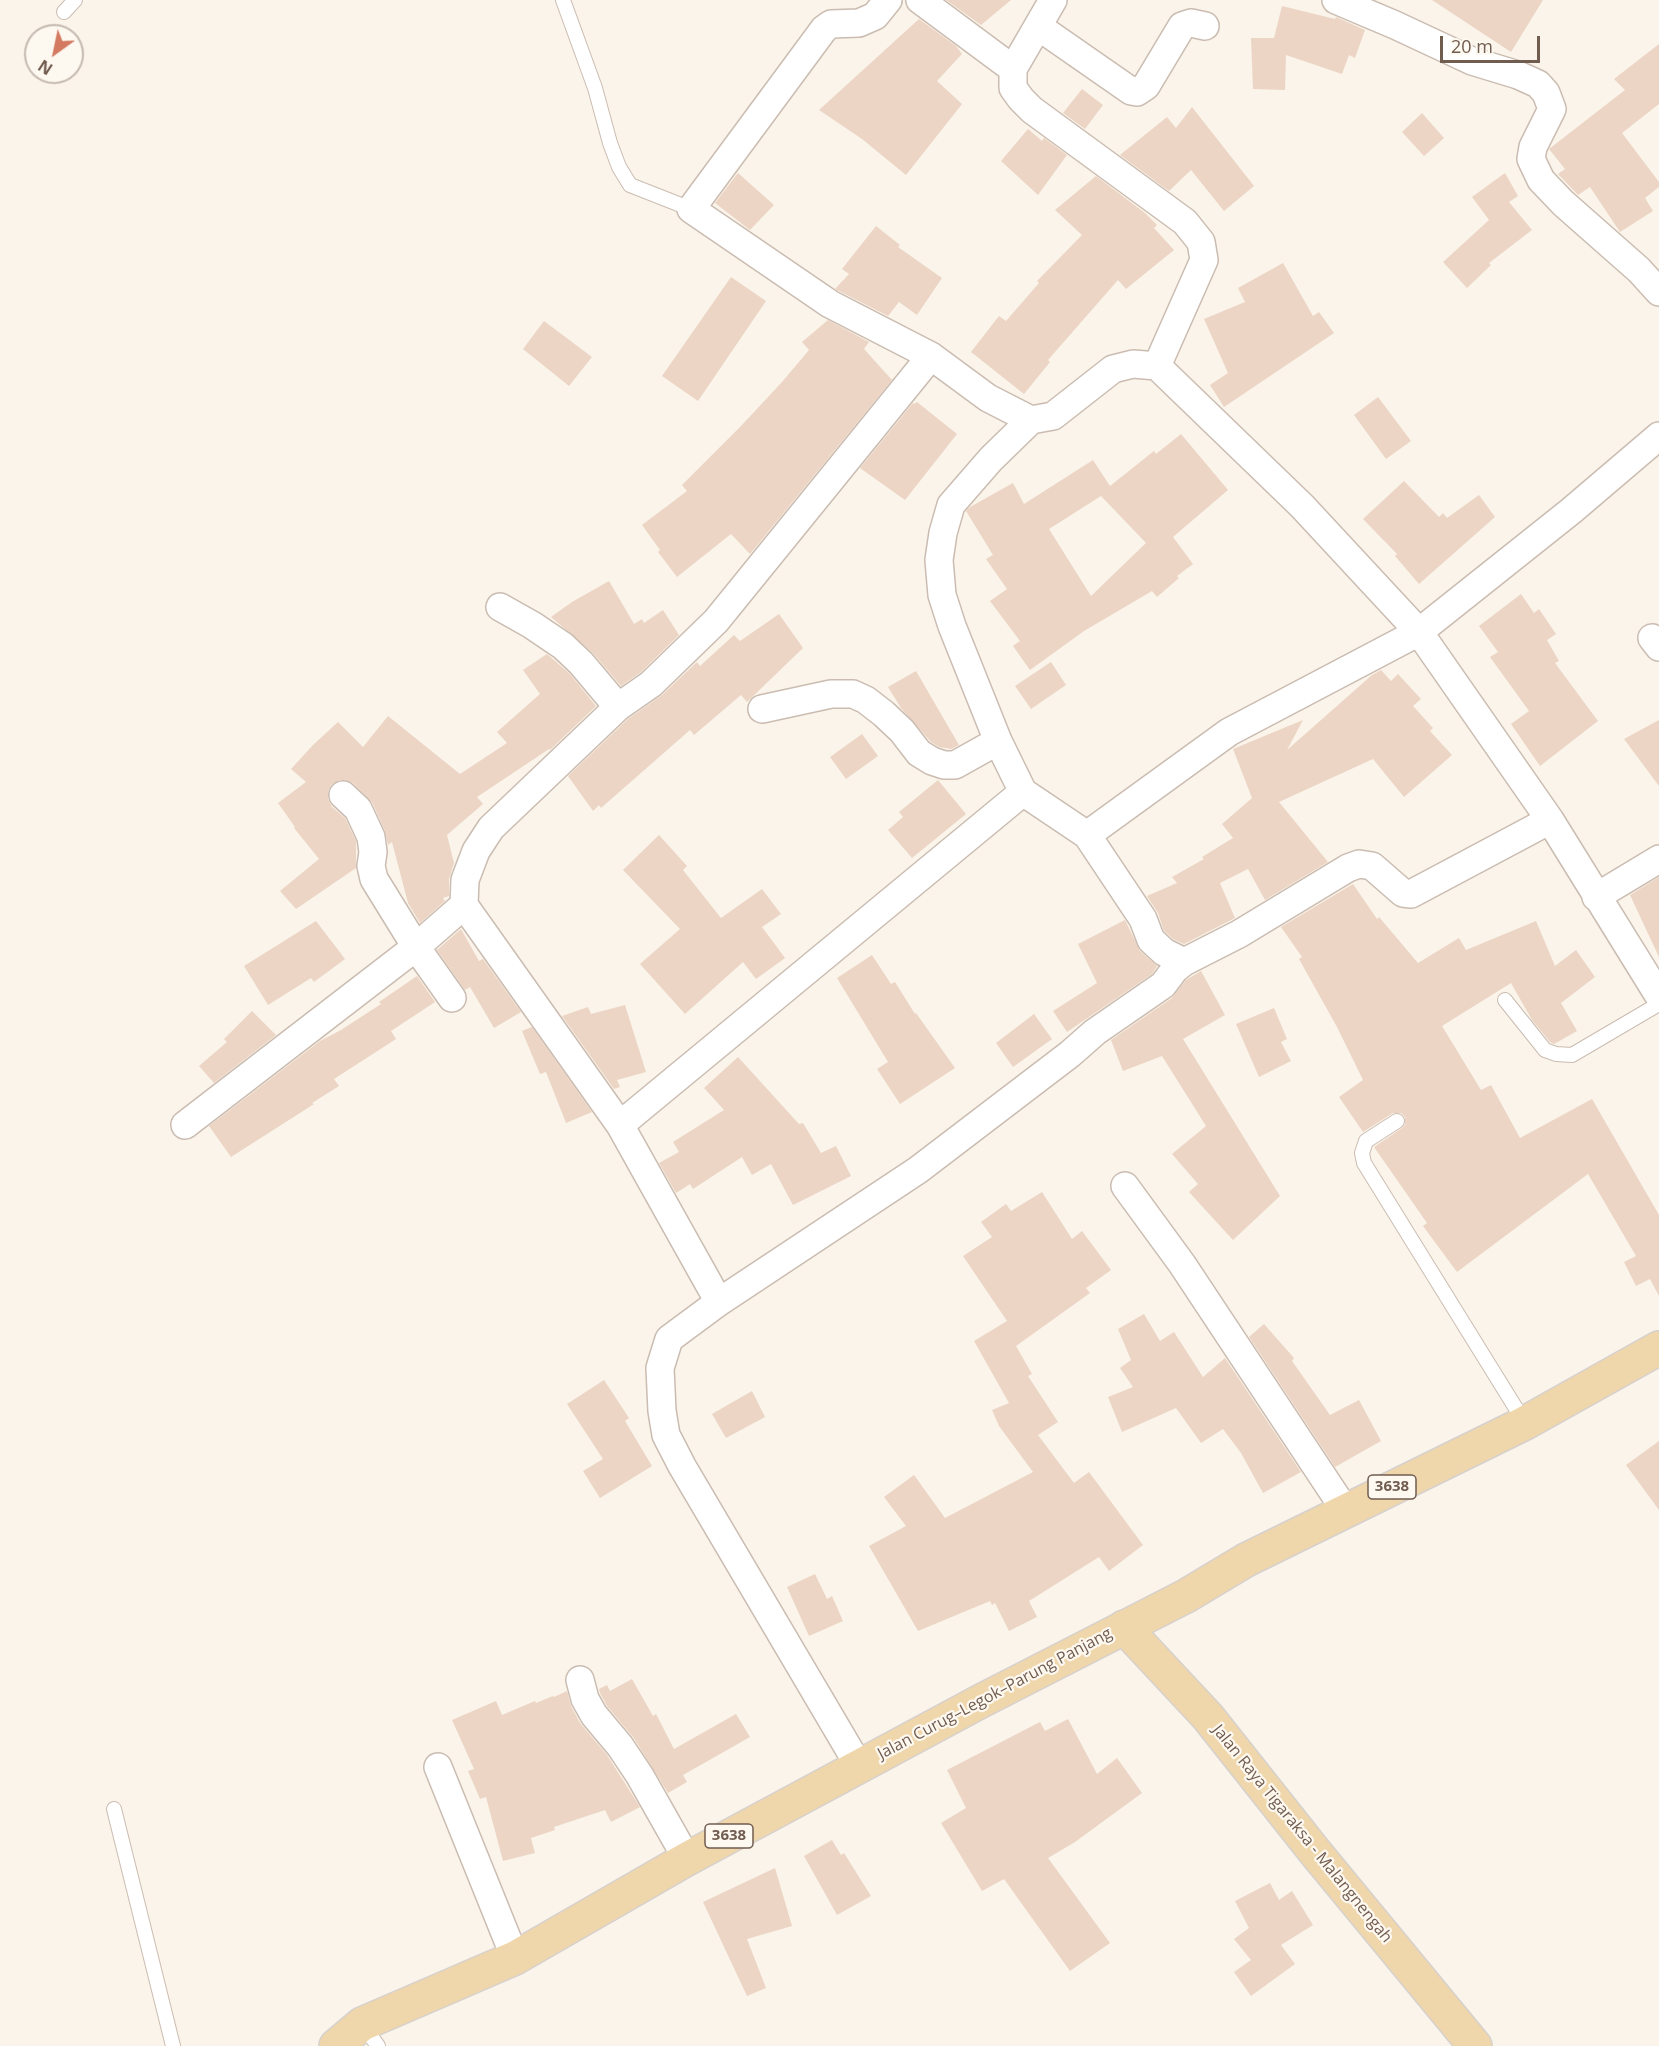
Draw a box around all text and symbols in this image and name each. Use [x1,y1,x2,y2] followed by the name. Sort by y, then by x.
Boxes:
[24,24,84,84] north arrow
[1443,24,1544,62] scale bar
[1451,34,1493,58] text: 20 m
[34,55,57,80] text: N
[1368,1475,1416,1499] road number: 3638
[875,1624,1115,1764] street label: Jalan Curug–Legok–Parung Panjang
[1208,1721,1396,1947] street label: Jalan Raya Tigaraksa - Malangnengah
[705,1824,753,1848] road number: 3638

